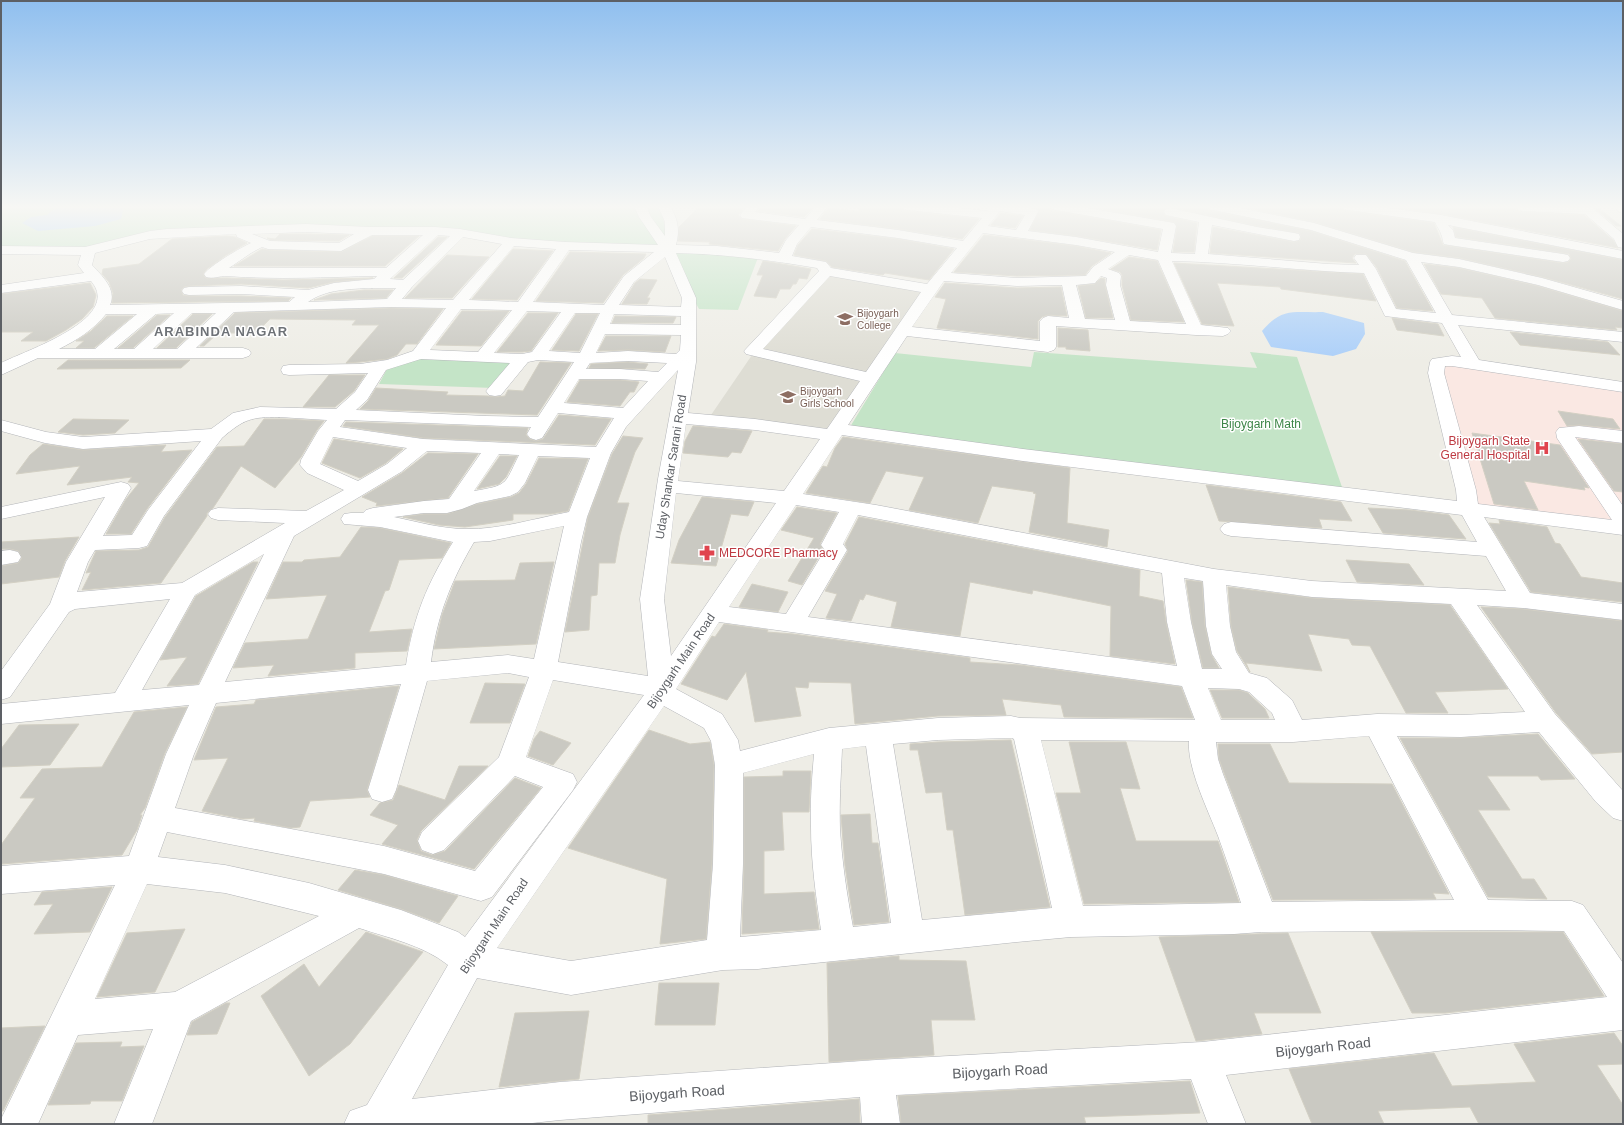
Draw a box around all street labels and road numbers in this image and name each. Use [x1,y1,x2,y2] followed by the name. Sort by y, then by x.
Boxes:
[653,394,689,540] street label: Uday Shankar Sarani Road
[644,611,718,711] street label: Bijoygarh Main Road
[457,876,531,976] street label: Bijoygarh Main Road
[1275,1034,1371,1060] street label: Bijoygarh Road
[952,1061,1048,1081] street label: Bijoygarh Road
[629,1082,725,1104] street label: Bijoygarh Road

